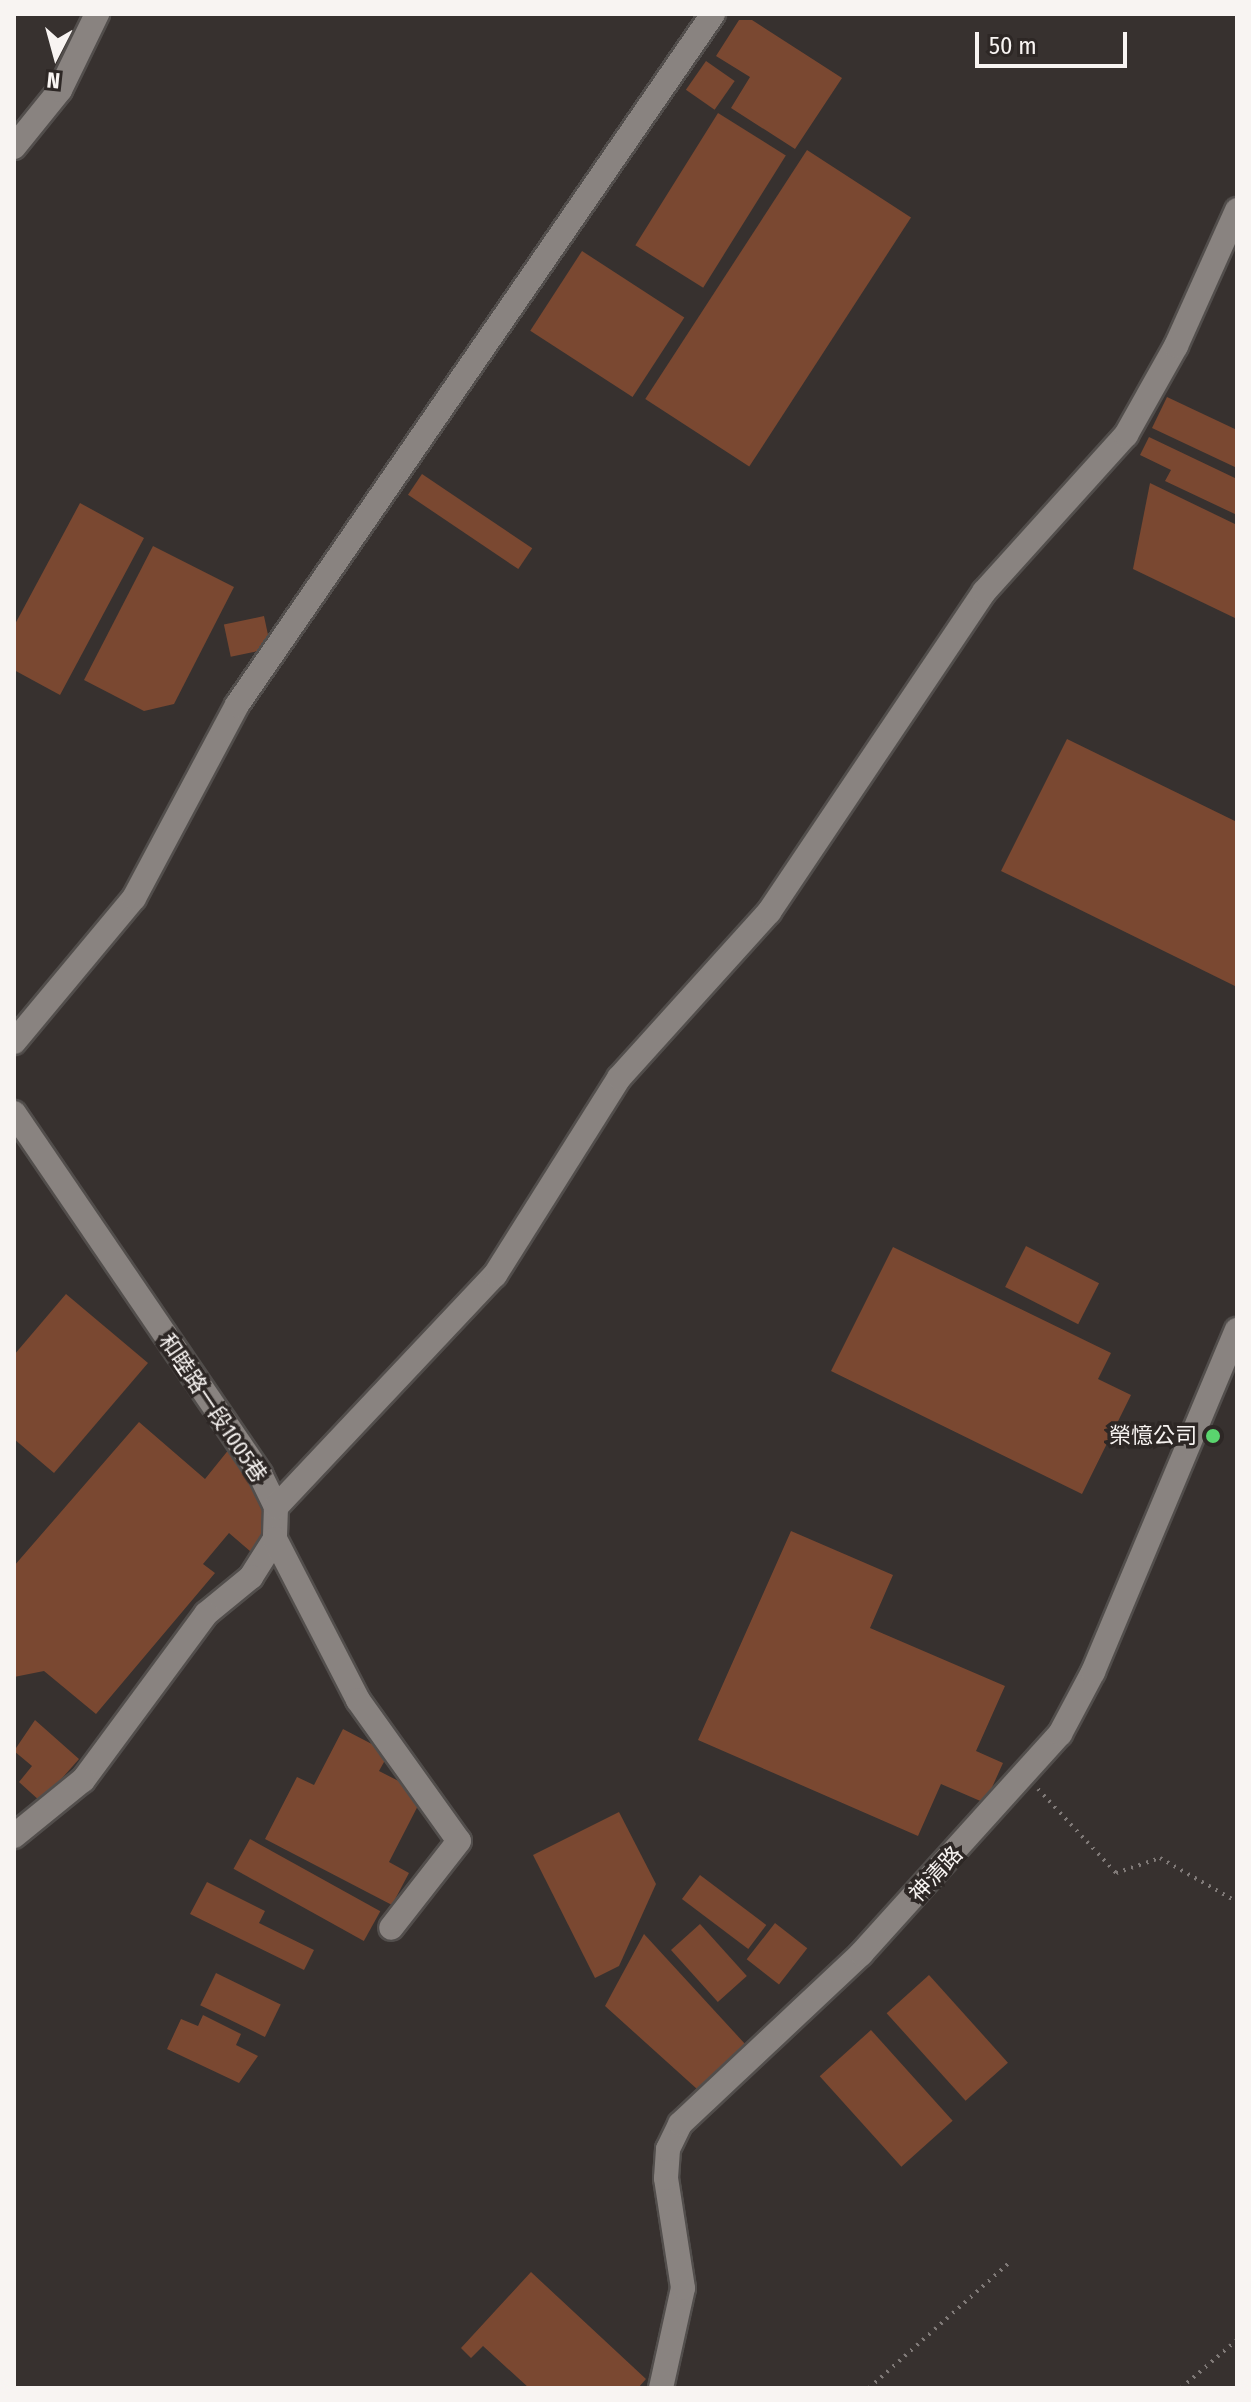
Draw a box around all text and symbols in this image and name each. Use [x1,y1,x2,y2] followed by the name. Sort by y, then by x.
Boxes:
[16,16,96,96] north arrow
[979,16,1131,66] scale bar
[989,32,1037,60] text: 50 m
[45,66,61,94] text: N
[154,1329,272,1487] street label: 和睦路一段1005巷
[1109,1423,1197,1449] place label: 榮憶公司
[1204,1427,1222,1445] marker: 榮憶公司
[904,1841,968,1907] street label: 神清路

